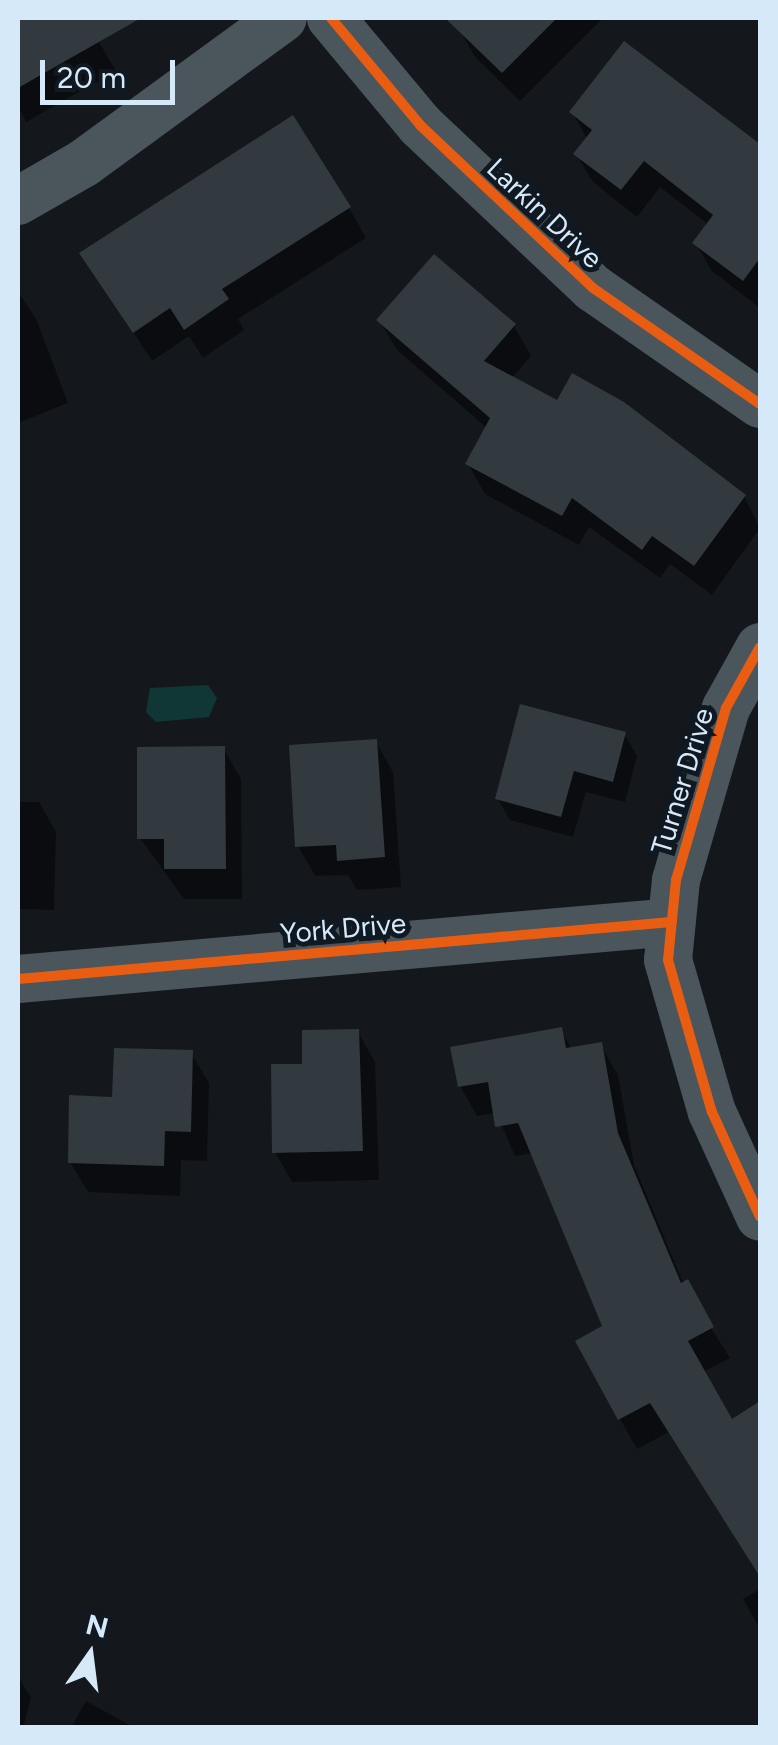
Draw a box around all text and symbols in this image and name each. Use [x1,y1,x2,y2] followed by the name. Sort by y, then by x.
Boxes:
[45,40,180,102] scale bar
[57,59,126,96] text: 20 m
[480,151,610,275] street label: Larkin Drive
[644,704,720,858] street label: Turner Drive
[279,906,407,950] street label: York Drive
[40,1605,140,1705] north arrow
[83,1607,112,1645] text: N

